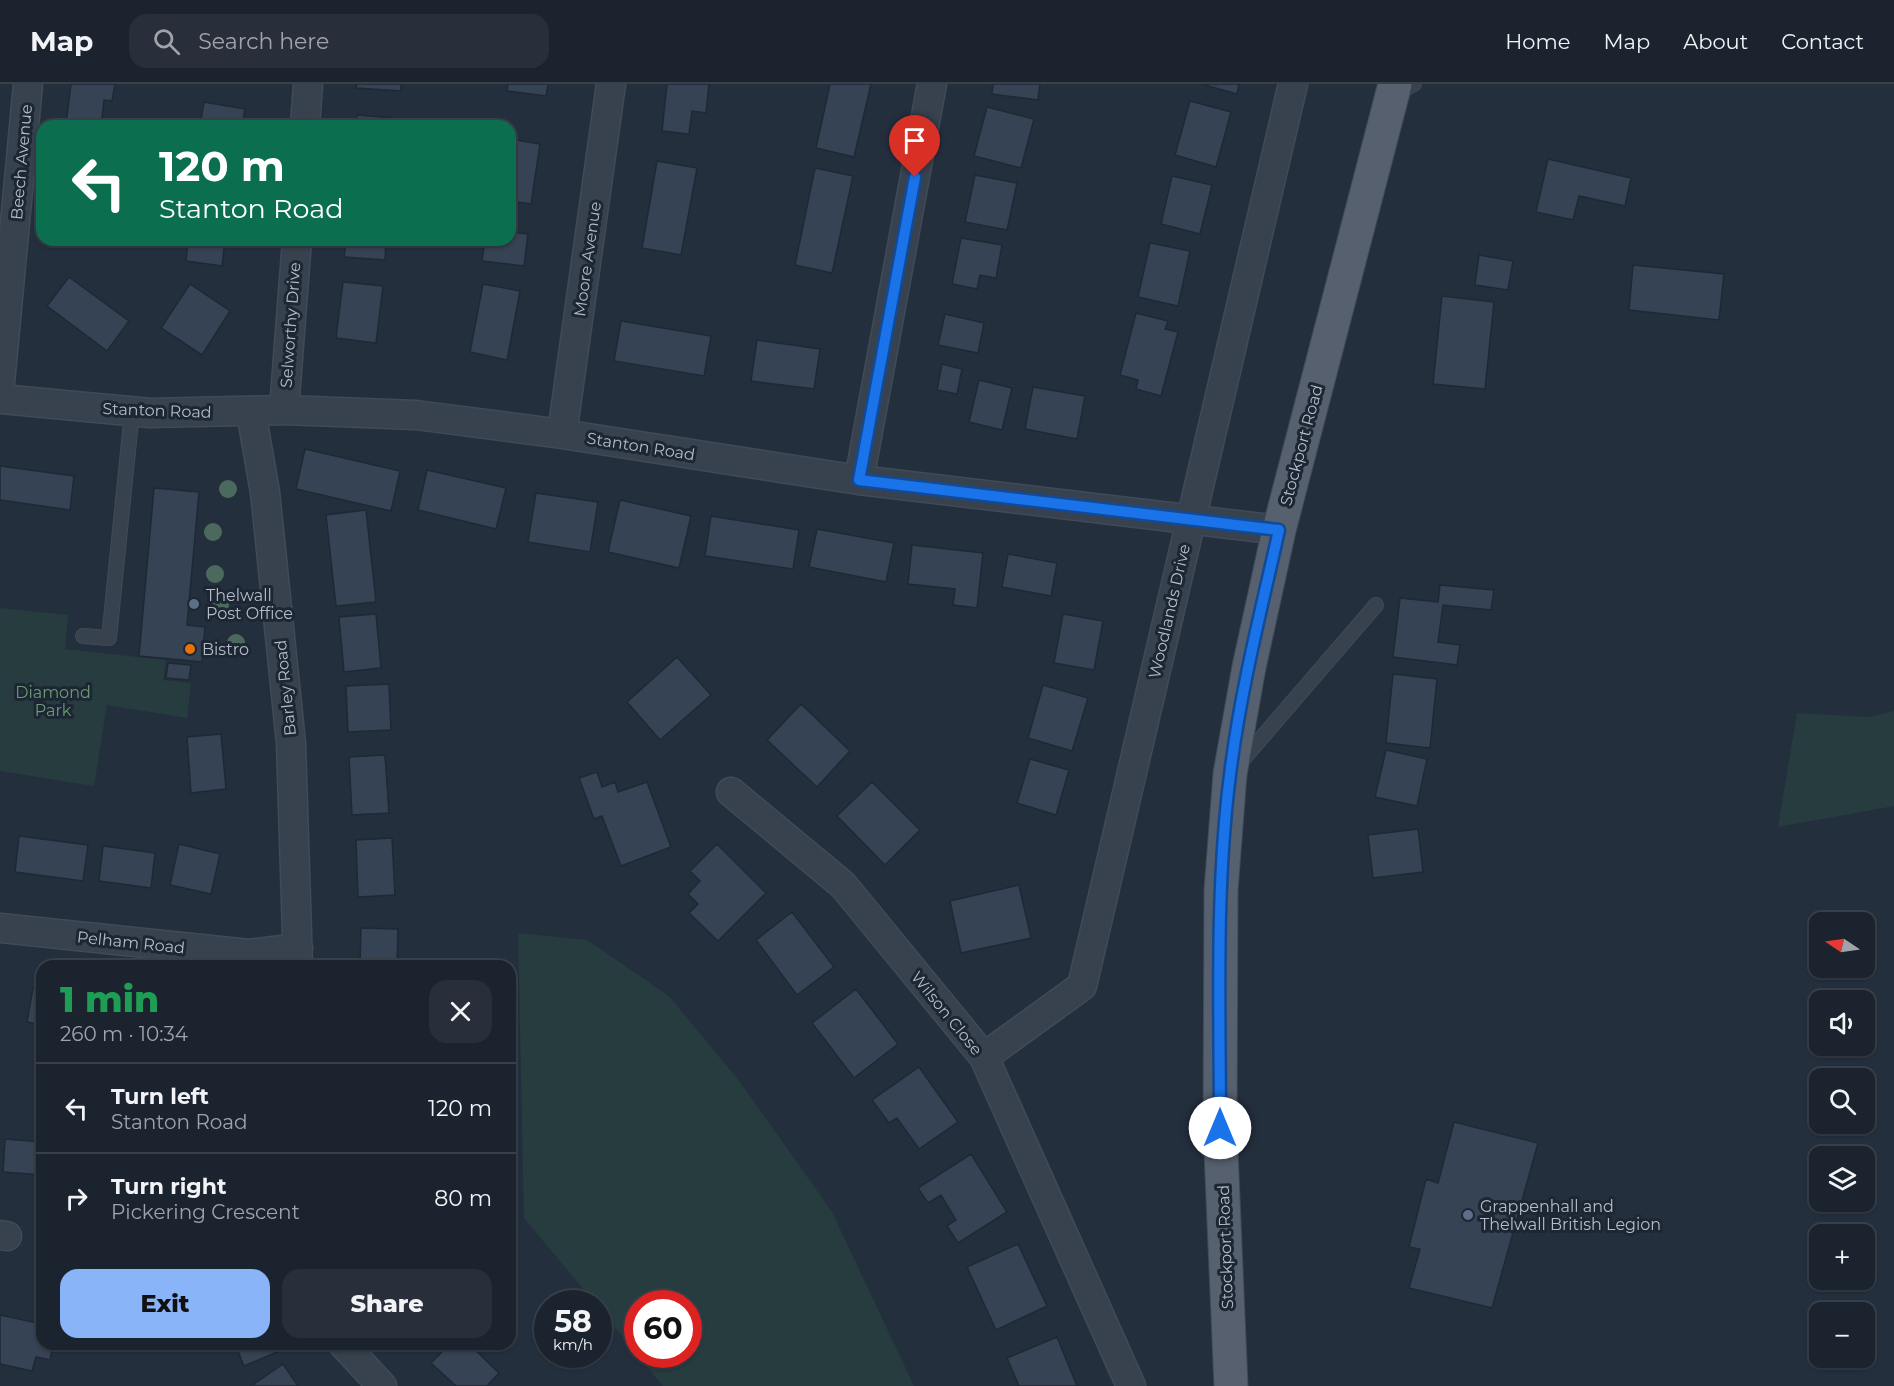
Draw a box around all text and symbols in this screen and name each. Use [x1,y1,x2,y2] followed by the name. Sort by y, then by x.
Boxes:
[129,14,549,68] search box
[30,24,93,58] text: Map
[150,25,183,58] icon: search
[198,28,329,55] text: Search here
[1505,29,1570,54] text: Home
[1603,29,1650,54] text: Map
[1683,29,1748,54] text: About
[1781,29,1864,54] text: Contact
[7,104,36,220] street label: Beech Avenue
[889,115,940,177] pin
[898,124,931,157] icon: arrive
[159,140,285,192] text: 120 m
[60,144,138,222] icon: left
[159,192,344,225] text: Stanton Road
[570,200,605,318] street label: Moore Avenue
[277,261,304,389] street label: Selworthy Drive
[1276,383,1327,508] street label: Stockport Road
[102,399,212,422] street label: Stanton Road
[585,429,696,464] street label: Stanton Road
[1145,542,1194,680] street label: Woodlands Drive
[206,586,293,623] place label: Thelwall Post Office
[187,597,201,611] marker: Thelwall Post Office
[271,639,300,737] street label: Barley Road
[202,640,249,659] place label: Bistro
[183,642,197,656] marker: Bistro
[15,683,91,720] park label: Diamond Park
[1809,912,1875,978] north arrow
[1809,912,1875,1368] map controls
[76,927,186,958] street label: Pelham Road
[907,968,986,1059] street label: Wilson Close
[60,977,159,1021] text: 1 min
[429,980,492,1043] button: close
[1809,990,1875,1056] button: sound
[60,1022,188,1046] text: 260 m · 10:34
[1809,1068,1875,1134] button: search
[111,1083,209,1110] text: Turn left
[60,1092,93,1125] icon: left
[428,1095,492,1122] text: 120 m
[1188,1096,1252,1160] position arrow
[111,1110,248,1134] text: Stanton Road
[1809,1146,1875,1212] button: layers
[111,1173,226,1200] text: Turn right
[60,1182,93,1215] icon: right
[1214,1184,1237,1310] street label: Stockport Road
[434,1185,492,1212] text: 80 m
[1480,1197,1661,1234] place label: Grappenhall and Thelwall British Legion
[111,1200,300,1224] text: Pickering Crescent
[1461,1208,1475,1222] marker: Grappenhall and Thelwall British Legion
[1809,1224,1875,1290] button: +
[60,1269,270,1338] button: Exit
[282,1269,492,1338] button: Share
[624,1290,702,1368] speed limit sign: 60
[1809,1302,1875,1368] button: −
[554,1303,592,1340] text: 58
[553,1335,593,1354] text: km/h

